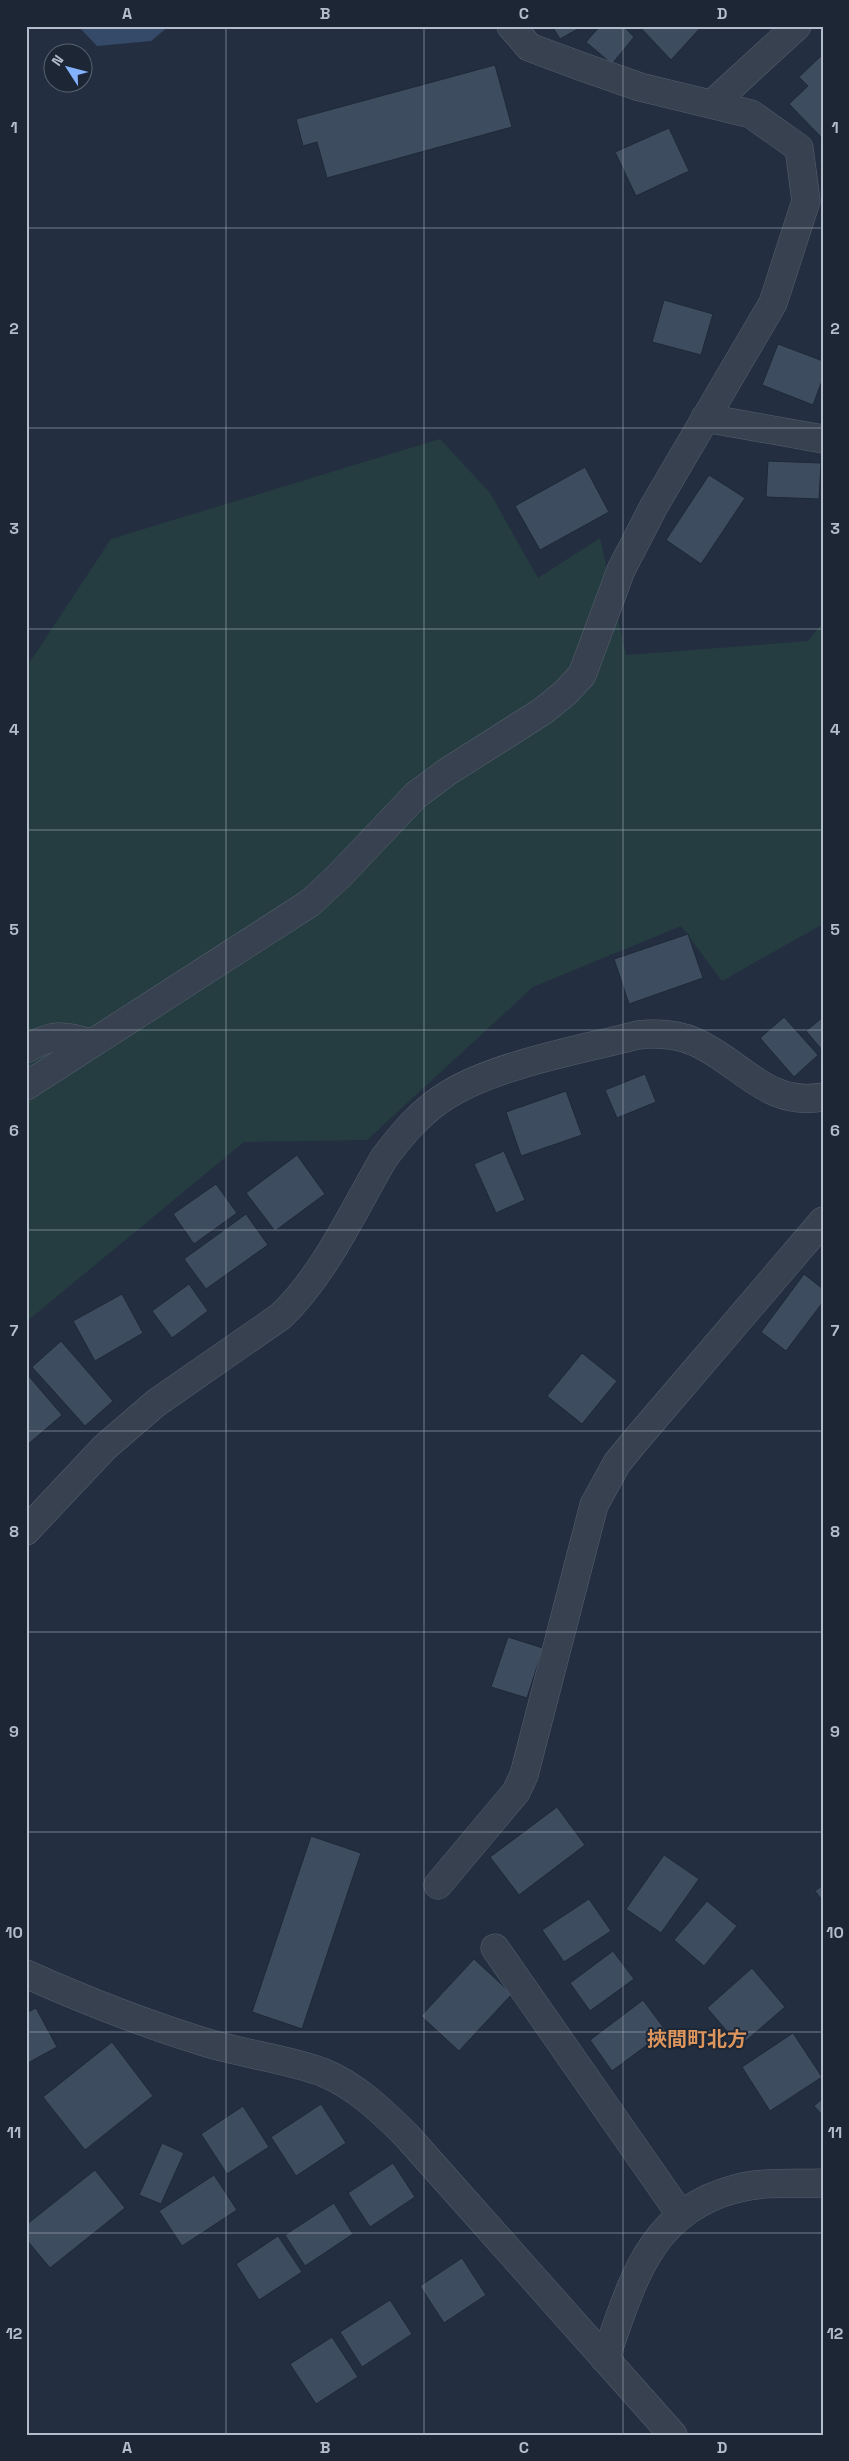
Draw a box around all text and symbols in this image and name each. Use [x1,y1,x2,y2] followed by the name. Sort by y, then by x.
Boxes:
[122,3,132,24] text: A
[320,3,330,24] text: B
[519,3,529,24] text: C
[717,3,727,24] text: D
[42,42,92,92] north arrow
[47,51,68,69] text: N
[10,117,18,138] text: 1
[831,117,839,138] text: 1
[9,318,19,339] text: 2
[830,318,840,339] text: 2
[9,518,19,539] text: 3
[830,518,840,539] text: 3
[9,719,19,740] text: 4
[830,719,840,740] text: 4
[9,919,19,940] text: 5
[830,919,840,940] text: 5
[9,1120,19,1141] text: 6
[830,1120,840,1141] text: 6
[10,1320,19,1341] text: 7
[831,1320,840,1341] text: 7
[9,1521,19,1542] text: 8
[830,1521,840,1542] text: 8
[9,1721,19,1742] text: 9
[830,1721,840,1742] text: 9
[5,1922,23,1943] text: 10
[826,1922,844,1943] text: 10
[647,2026,747,2052] district label: 挾間町北方
[7,2122,21,2143] text: 11
[828,2122,842,2143] text: 11
[6,2323,22,2344] text: 12
[827,2323,843,2344] text: 12
[122,2437,132,2458] text: A
[320,2437,330,2458] text: B
[519,2437,529,2458] text: C
[717,2437,727,2458] text: D

